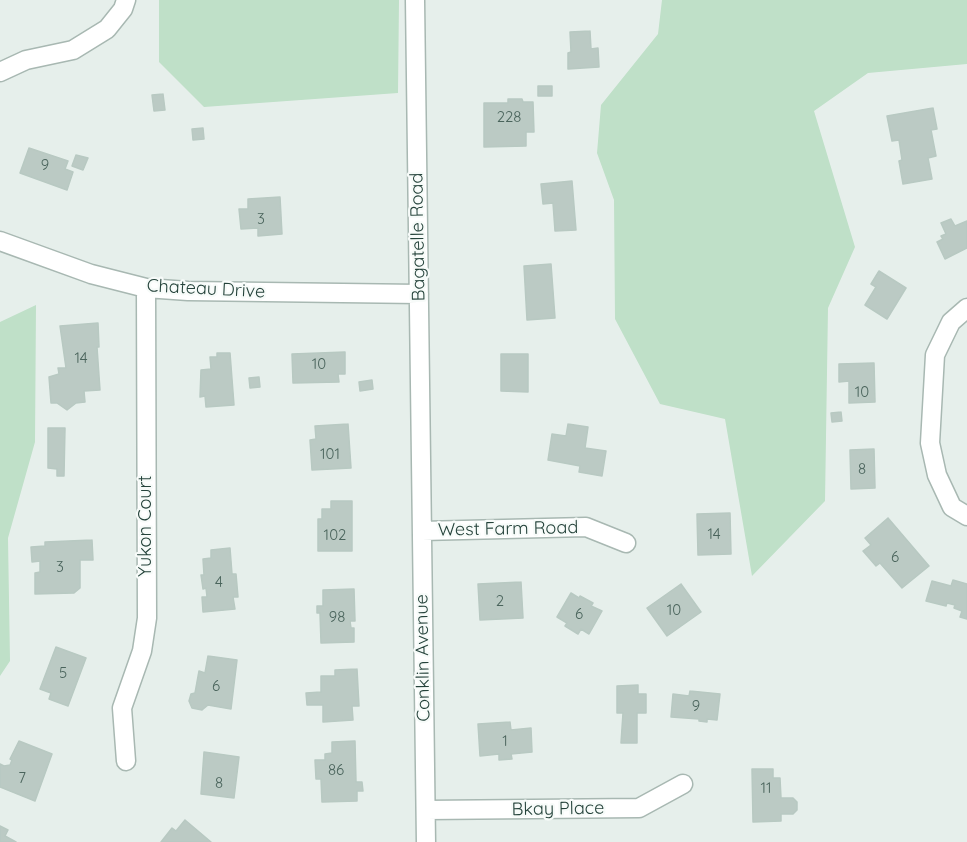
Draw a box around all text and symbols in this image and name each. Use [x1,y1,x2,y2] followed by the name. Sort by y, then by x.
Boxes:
[497,108,521,126] house number: 228
[41,156,49,174] house number: 9
[406,172,430,302] street label: Bagatelle Road
[257,210,265,228] house number: 3
[146,275,266,303] street label: Chateau Drive
[74,349,88,367] house number: 14
[312,355,326,373] house number: 10
[855,383,869,401] house number: 10
[320,445,340,463] house number: 101
[858,460,866,478] house number: 8
[135,475,157,577] street label: Yukon Court
[438,517,578,541] street label: West Farm Road
[707,525,721,543] house number: 14
[324,526,346,544] house number: 102
[891,548,899,566] house number: 6
[56,558,64,576] house number: 3
[215,573,223,591] house number: 4
[496,592,504,610] house number: 2
[411,594,435,722] street label: Conklin Avenue
[667,601,681,619] house number: 10
[575,605,583,623] house number: 6
[329,608,345,626] house number: 98
[59,664,67,682] house number: 5
[212,677,220,695] house number: 6
[692,697,700,715] house number: 9
[502,732,508,750] house number: 1
[328,761,344,779] house number: 86
[18,769,26,787] house number: 7
[215,774,223,792] house number: 8
[760,779,772,797] house number: 11
[512,797,604,821] street label: Bkay Place

